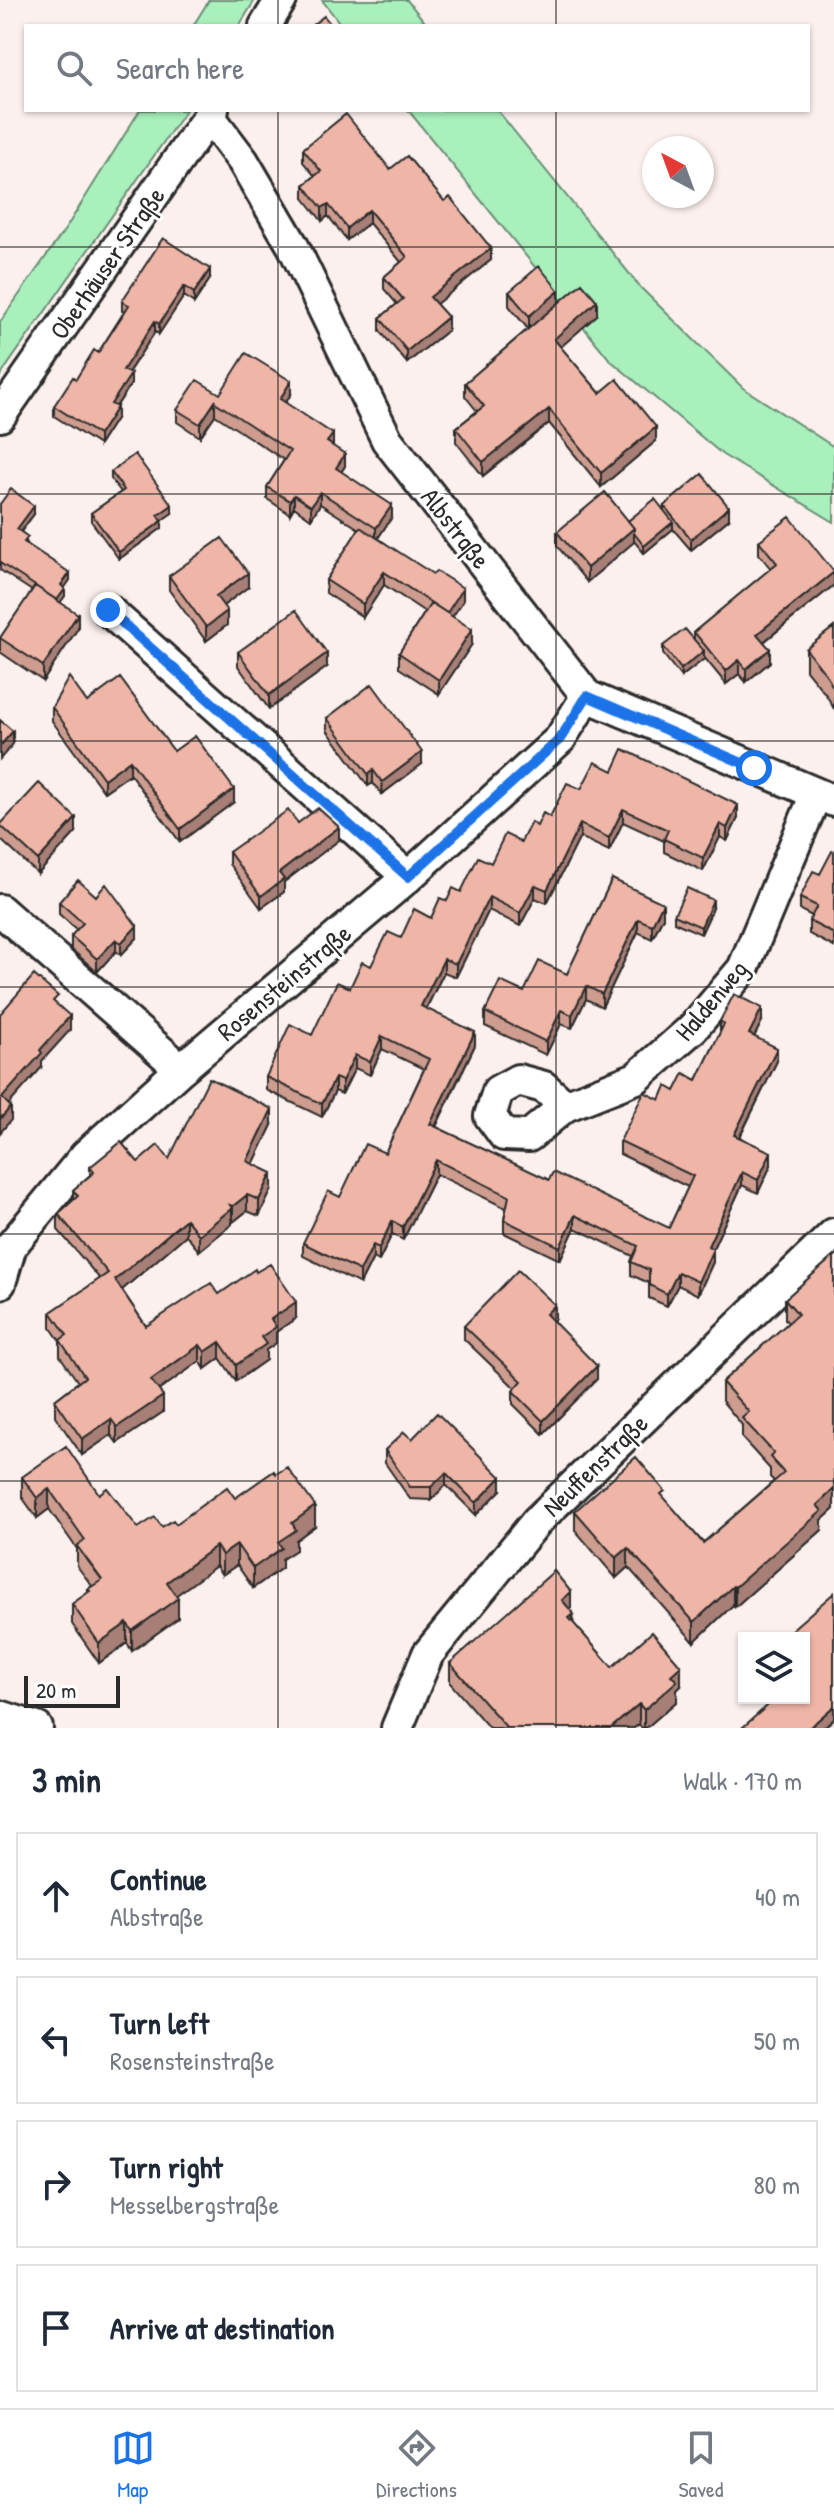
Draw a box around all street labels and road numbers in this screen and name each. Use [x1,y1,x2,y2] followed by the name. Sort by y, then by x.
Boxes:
[41,180,173,346] street label: Oberhäuser Straße
[413,480,499,576] street label: Albstraße
[210,916,358,1048] street label: Rosensteinstraße
[667,952,755,1048] street label: Haldenweg
[535,1406,655,1524] street label: Neuffenstraße

